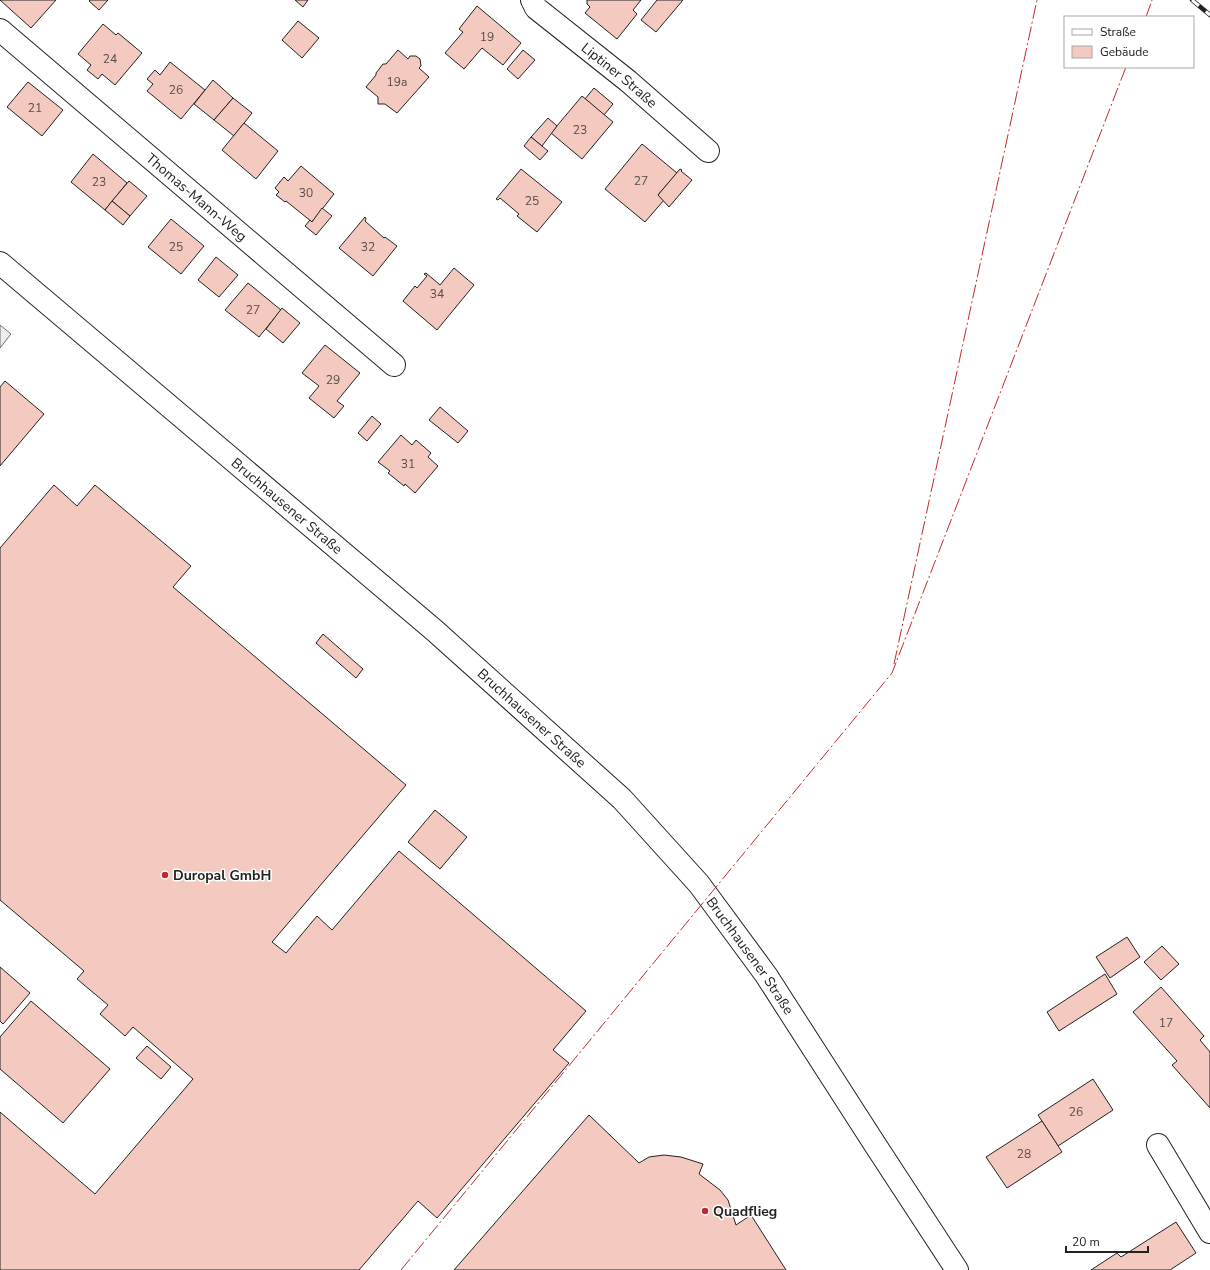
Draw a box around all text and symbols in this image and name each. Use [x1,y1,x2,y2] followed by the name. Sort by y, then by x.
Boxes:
[1064,16,1194,68] legend
[1100,24,1136,40] text: Straße
[480,29,494,45] house number: 19
[577,39,661,112] street label: Liptiner Straße
[1100,44,1149,60] text: Gebäude
[103,51,117,67] house number: 24
[387,74,407,90] house number: 19a
[169,82,183,98] house number: 26
[28,100,42,116] house number: 21
[573,122,587,138] house number: 23
[142,149,251,246] street label: Thomas-Mann-Weg
[634,173,648,189] house number: 27
[92,174,106,190] house number: 23
[299,185,313,201] house number: 30
[525,193,539,209] house number: 25
[169,239,183,255] house number: 25
[361,239,375,255] house number: 32
[430,286,444,302] house number: 34
[246,302,260,318] house number: 27
[326,372,340,388] house number: 29
[227,454,346,559] street label: Bruchhausener Straße
[401,456,415,472] house number: 31
[473,664,590,772] street label: Bruchhausener Straße
[173,866,271,885] place label: Duropal GmbH
[160,870,170,880] marker: Duropal GmbH
[702,893,798,1018] street label: Bruchhausener Straße
[1159,1015,1173,1031] house number: 17
[1069,1104,1083,1120] house number: 26
[1017,1146,1031,1162] house number: 28
[713,1202,777,1221] place label: Quadflieg
[700,1206,710,1216] marker: Quadflieg
[1066,1228,1148,1254] scale bar
[1072,1234,1100,1250] text: 20 m

